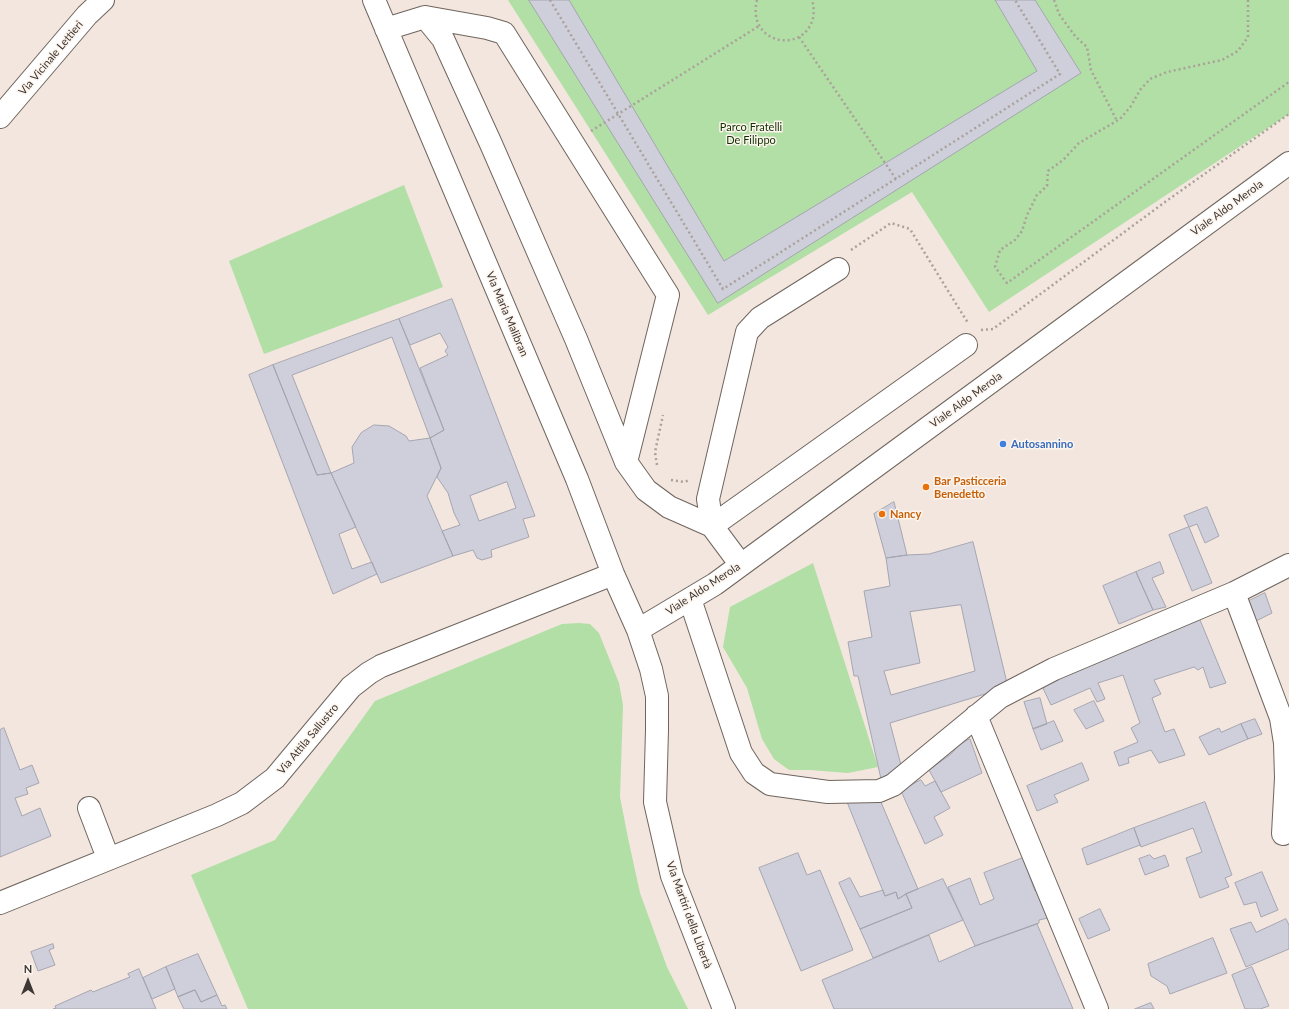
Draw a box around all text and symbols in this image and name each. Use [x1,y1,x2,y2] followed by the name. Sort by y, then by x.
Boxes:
[16,18,86,98] street label: Via Vicinale Lettieri
[720,120,782,146] park label: Parco Fratelli De Filippo
[1188,177,1266,239] street label: Viale Aldo Merola
[483,269,531,359] street label: Via Maria Malibran
[927,369,1005,431] street label: Viale Aldo Merola
[1011,437,1073,451] place label: Autosannino
[998,439,1008,449] marker: Autosannino
[934,474,1006,500] place label: Bar Pasticceria Benedetto
[921,482,931,492] marker: Bar Pasticceria Benedetto
[890,507,921,521] place label: Nancy
[877,509,887,519] marker: Nancy
[663,560,743,618] street label: Viale Aldo Merola
[275,701,341,777] street label: Via Attila Sallustro
[663,860,715,970] street label: Via Martiri della Libertà
[8,961,48,1001] north arrow
[24,962,32,975] text: N

